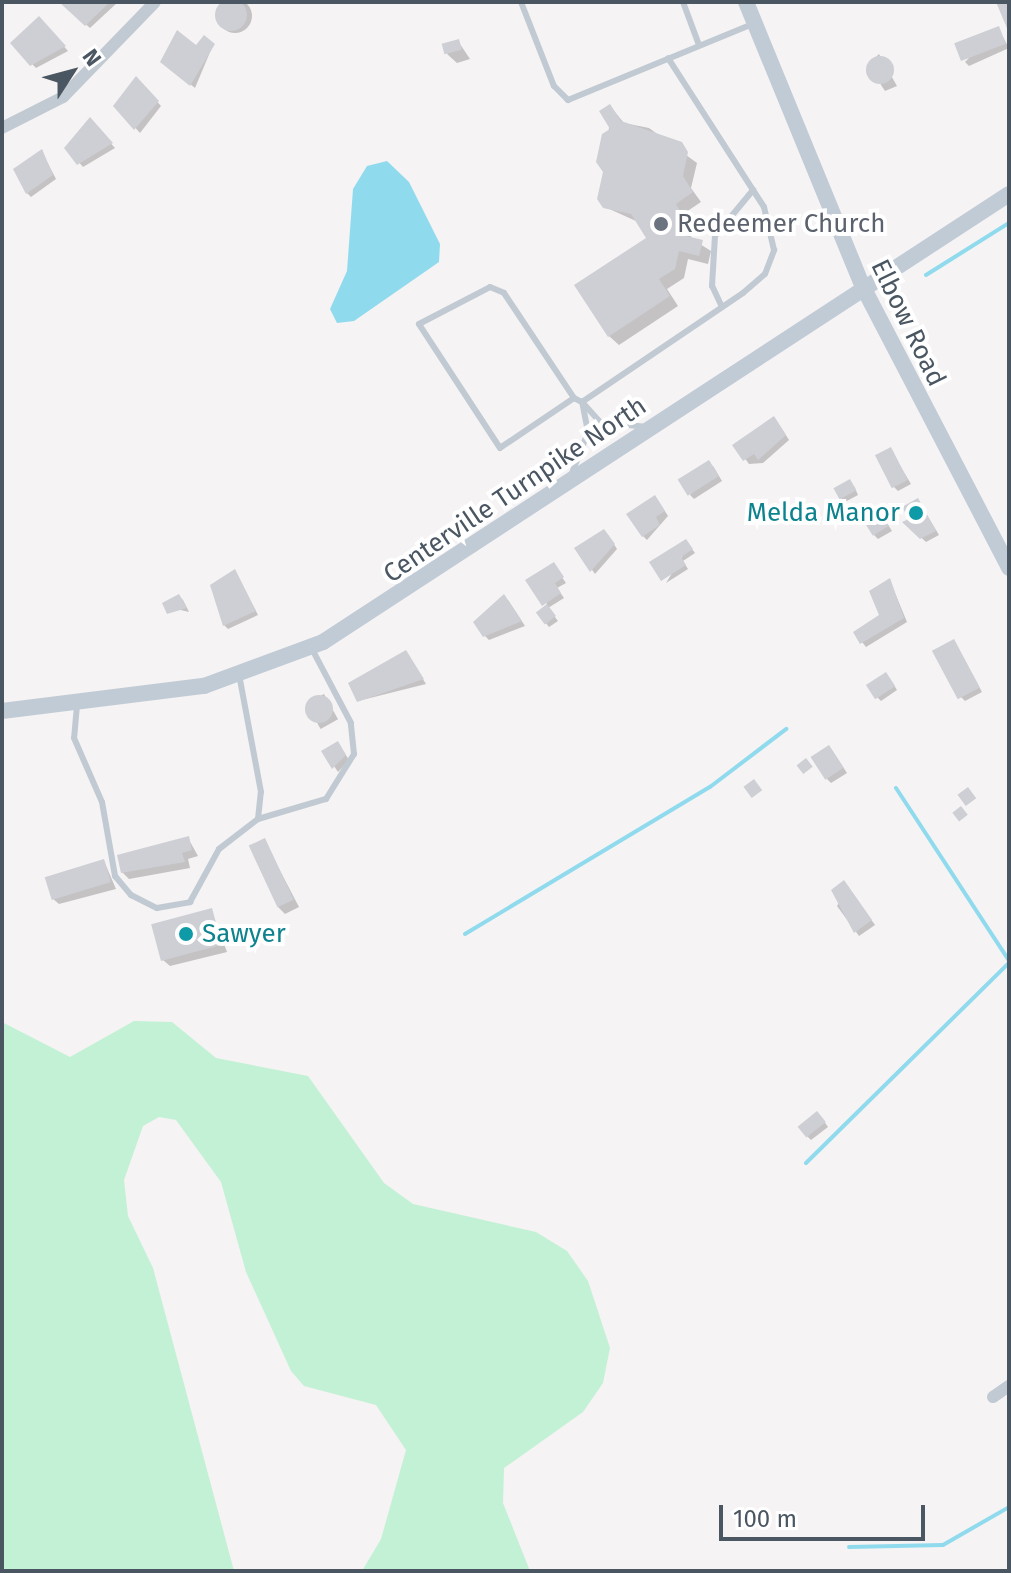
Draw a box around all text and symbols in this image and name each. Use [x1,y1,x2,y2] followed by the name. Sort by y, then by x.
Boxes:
[32,32,112,112] north arrow
[77,44,107,71] text: N
[677,208,885,240] place label: Redeemer Church
[652,215,670,233] marker: Redeemer Church
[864,254,952,392] street label: Elbow Road
[378,390,652,590] street label: Centerville Turnpike North
[747,497,900,529] place label: Melda Manor
[907,504,925,522] marker: Melda Manor
[202,918,286,950] place label: Sawyer
[177,925,195,943] marker: Sawyer
[723,1489,929,1539] scale bar
[733,1505,797,1533] text: 100 m

